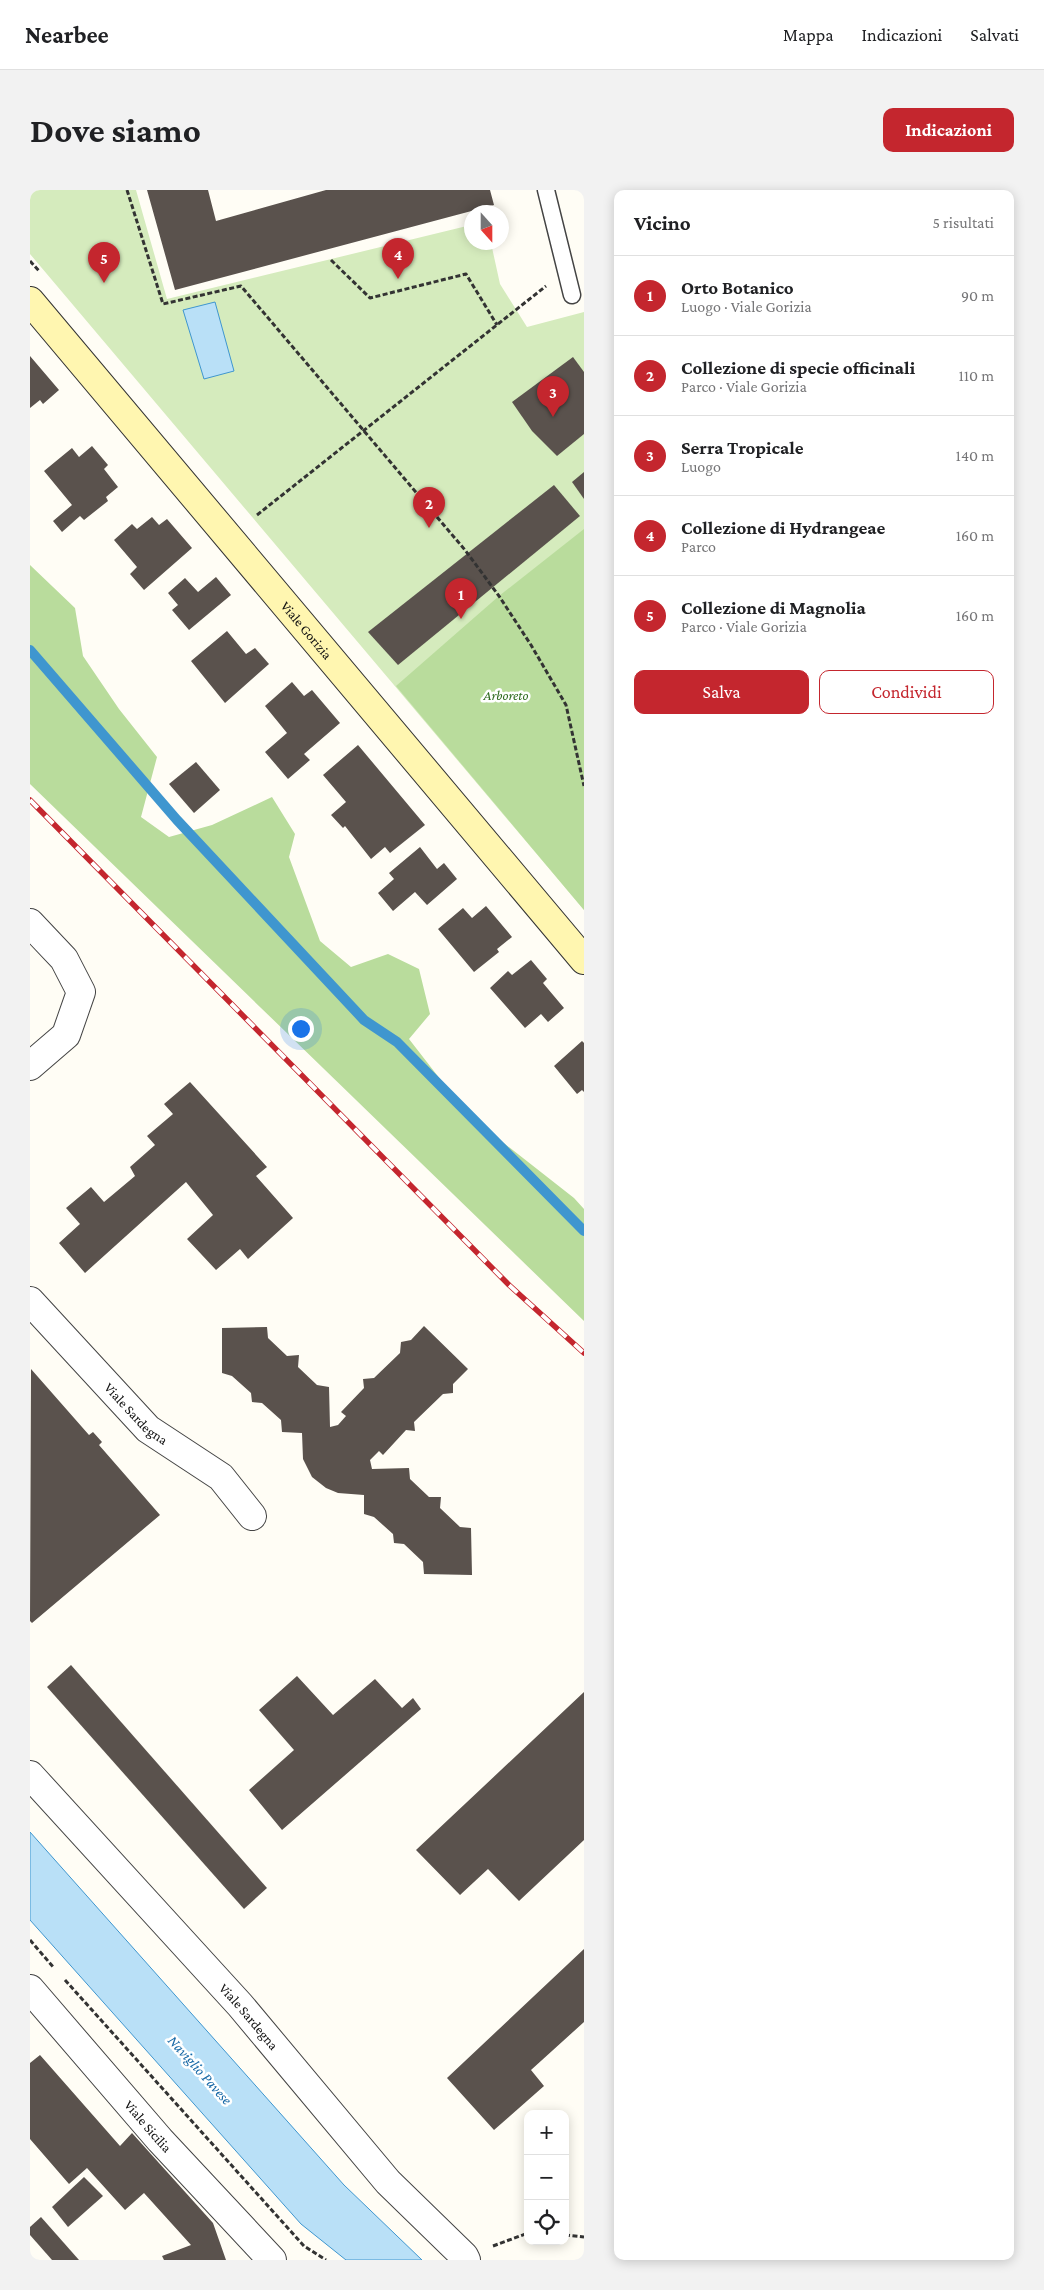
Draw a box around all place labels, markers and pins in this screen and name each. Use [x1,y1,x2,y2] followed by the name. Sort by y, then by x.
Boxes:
[382,238,414,279] pin: 4
[88,242,120,283] pin: 5
[537,376,569,417] pin: 3
[413,487,445,528] pin: 2
[445,578,477,619] pin: 1

